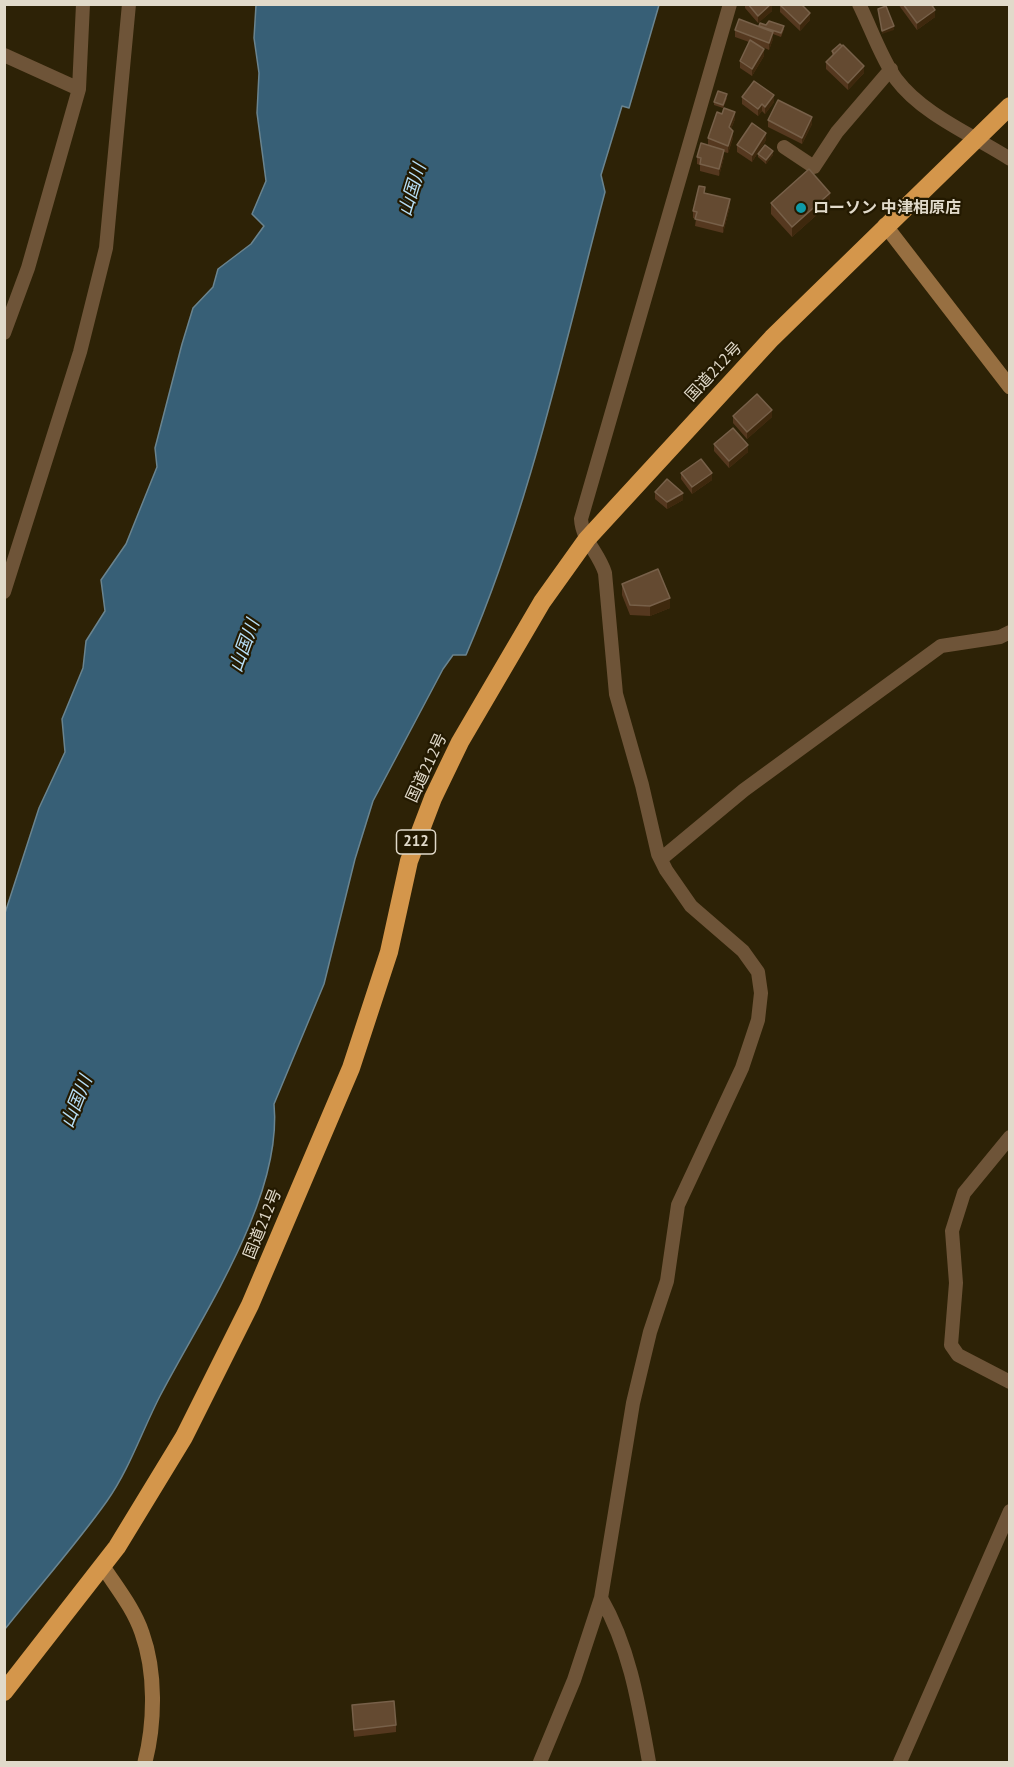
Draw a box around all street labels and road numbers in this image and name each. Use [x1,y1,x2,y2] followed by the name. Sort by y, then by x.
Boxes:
[682,338,746,406] street label: 国道212号
[403,730,451,806] street label: 国道212号
[396,830,436,854] road number: 212
[240,1186,286,1262] street label: 国道212号

